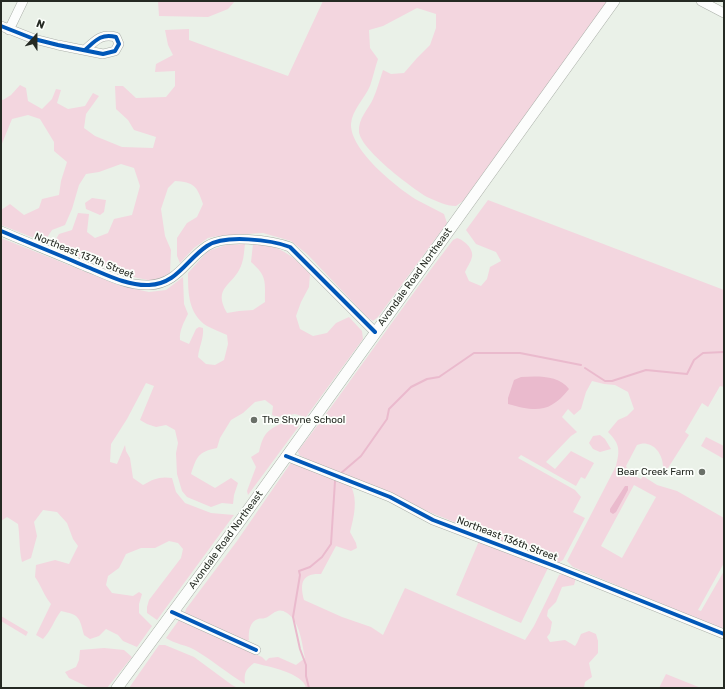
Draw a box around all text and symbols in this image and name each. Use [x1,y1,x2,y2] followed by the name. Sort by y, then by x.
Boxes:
[16,16,56,56] north arrow
[34,17,46,32] text: N
[375,226,455,328] street label: Avondale Road Northeast
[33,231,135,281] street label: Northeast 137th Street
[262,414,345,426] place label: The Shyne School
[249,415,259,425] marker: The Shyne School
[617,466,694,478] place label: Bear Creek Farm
[697,467,707,477] marker: Bear Creek Farm
[186,489,266,591] street label: Avondale Road Northeast
[455,514,559,564] street label: Northeast 136th Street

